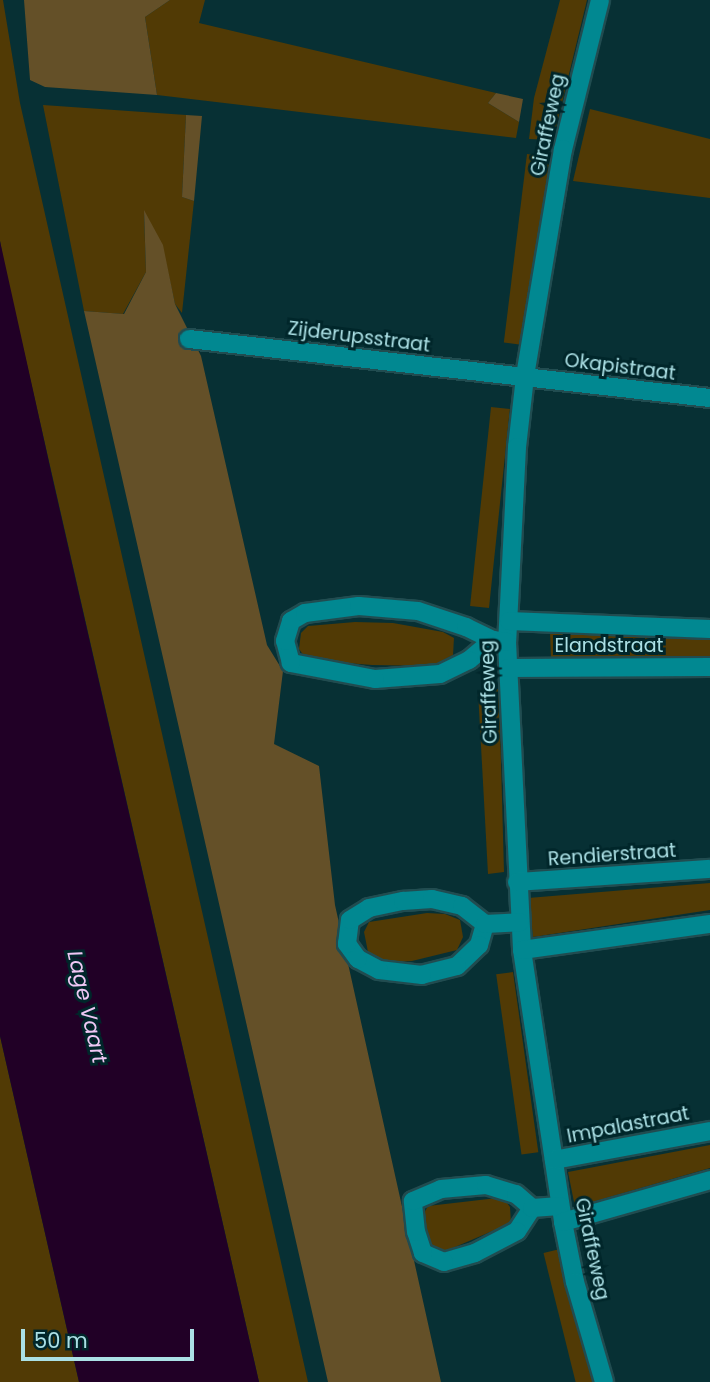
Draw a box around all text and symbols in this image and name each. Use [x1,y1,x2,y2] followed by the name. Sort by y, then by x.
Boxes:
[526,72,570,178] street label: Giraffeweg
[287,317,431,357] street label: Zijderupsstraat
[563,349,677,385] street label: Okapistraat
[555,635,663,657] street label: Elandstraat
[476,640,502,744] street label: Giraffeweg
[547,839,677,871] street label: Rendierstraat
[62,948,112,1066] water label: Lage Vaart
[565,1102,691,1148] street label: Impalastraat
[570,1196,614,1302] street label: Giraffeweg
[24,1316,198,1360] scale bar
[34,1326,88,1355] text: 50 m

